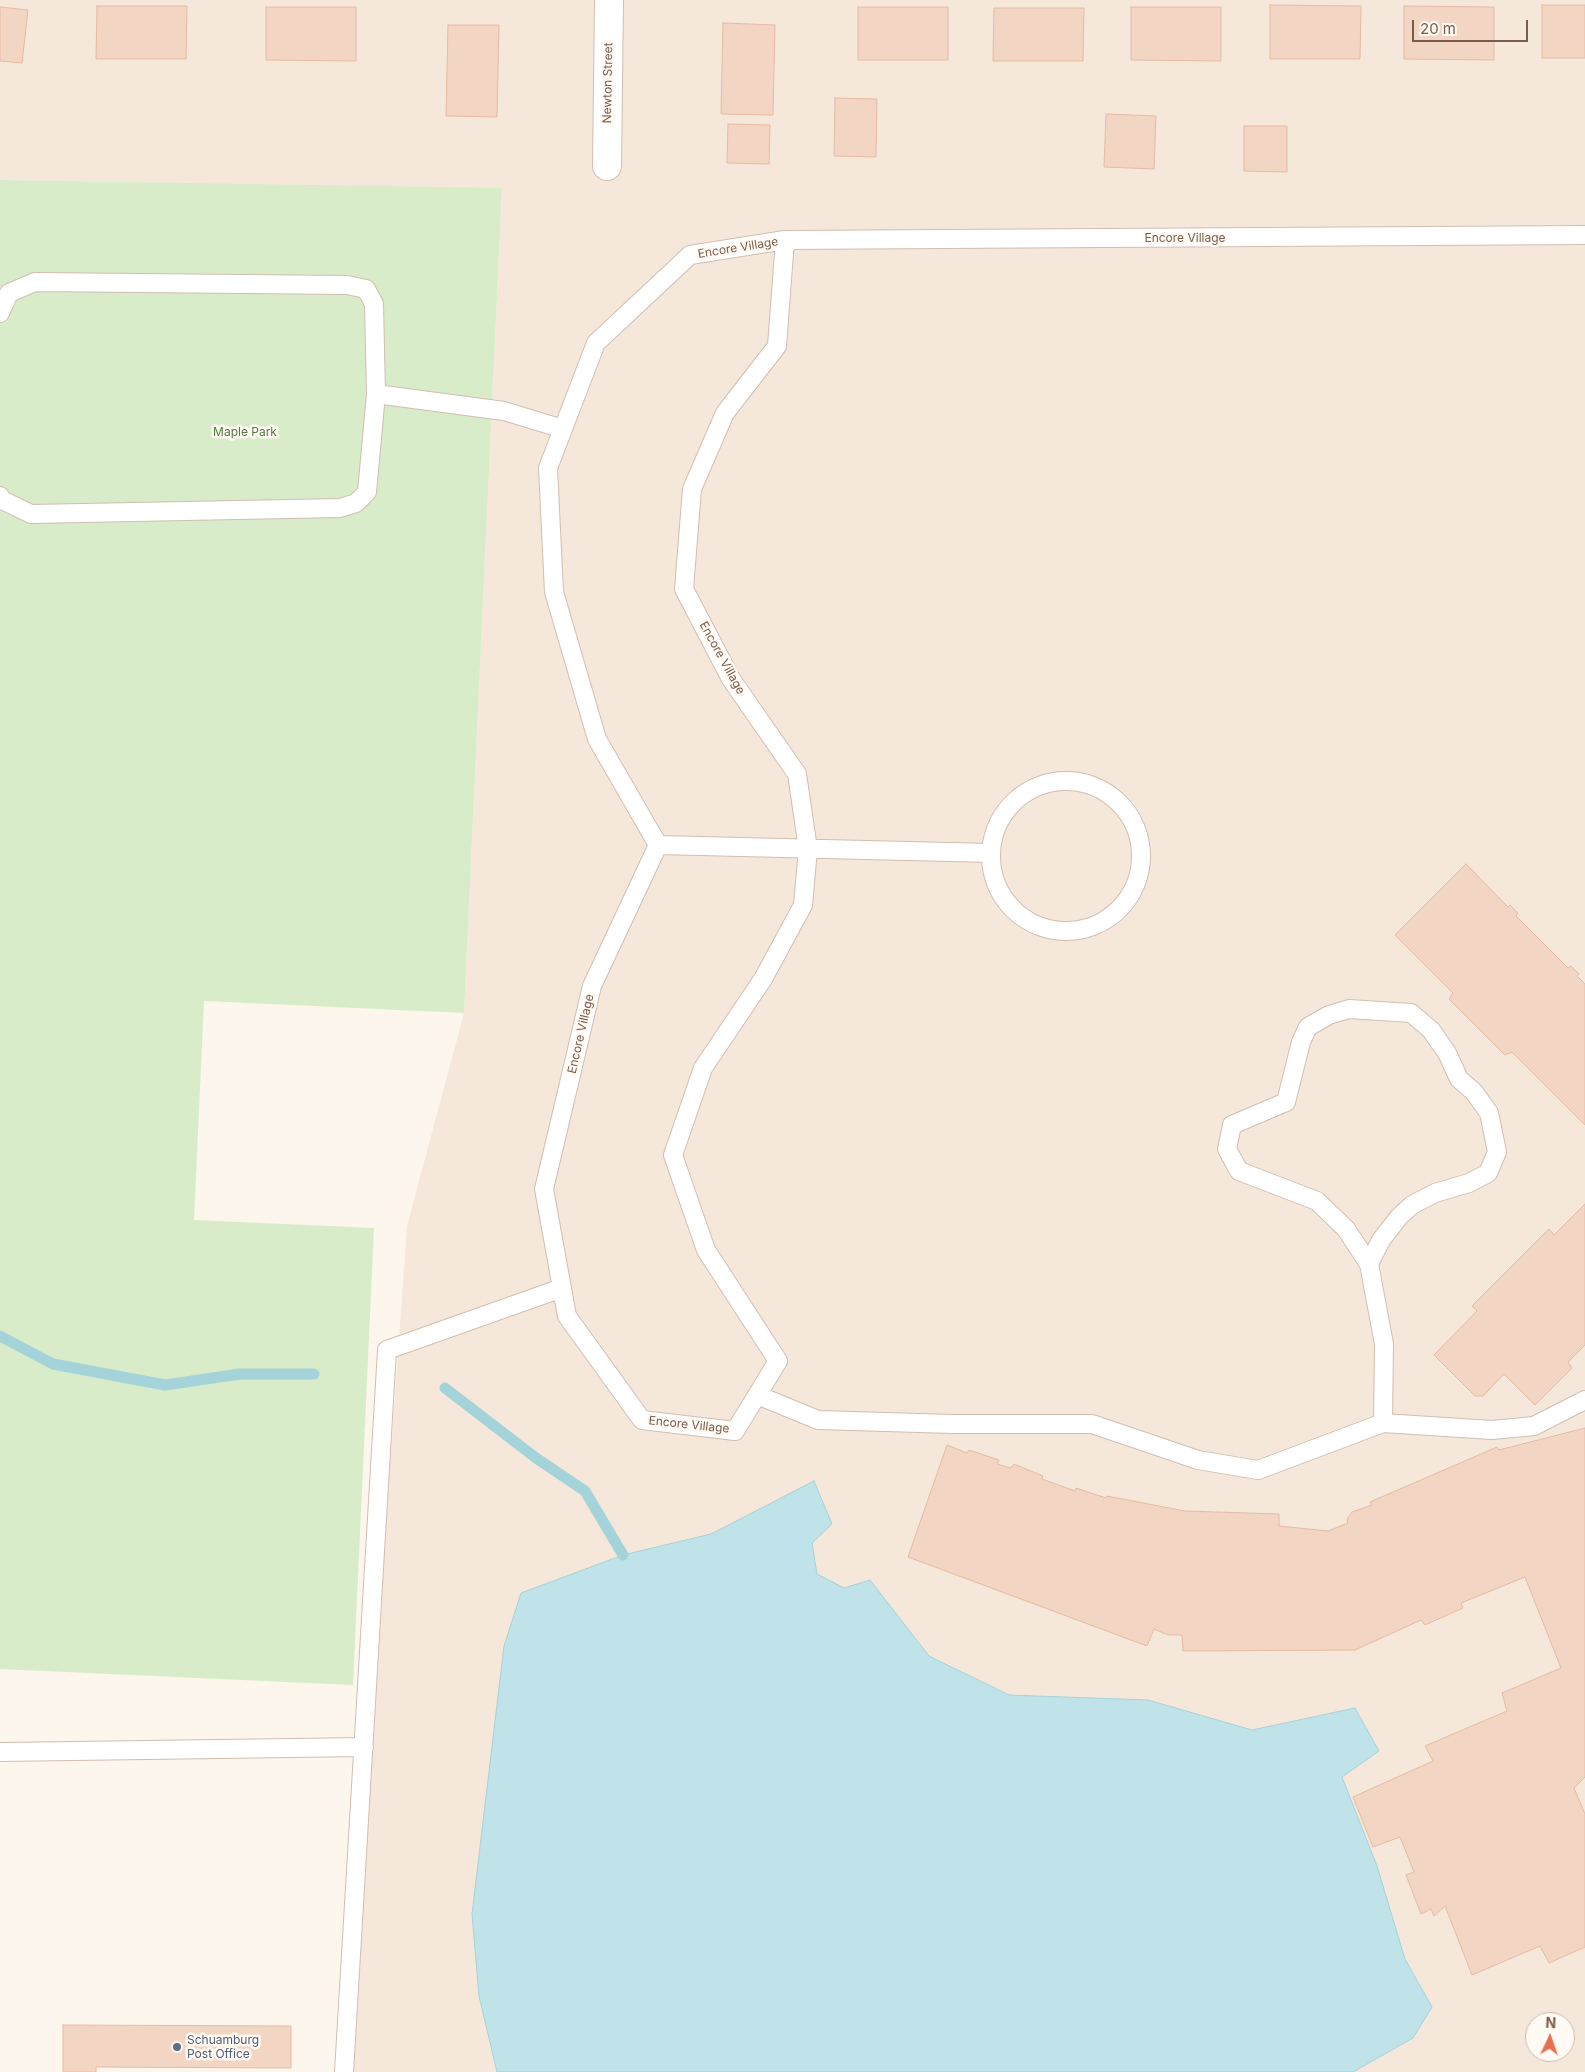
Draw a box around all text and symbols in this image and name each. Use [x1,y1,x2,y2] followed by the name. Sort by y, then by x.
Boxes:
[1415,10,1531,42] scale bar
[1420,19,1456,38] text: 20 m
[600,42,616,124] street label: Newton Street
[1144,231,1226,245] street label: Encore Village
[697,235,779,261] street label: Encore Village
[213,425,277,439] park label: Maple Park
[696,619,748,697] street label: Encore Village
[565,993,597,1075] street label: Encore Village
[648,1414,730,1436] street label: Encore Village
[1525,2012,1575,2062] north arrow
[1545,2014,1557,2031] text: N
[187,2033,259,2061] place label: Schuamburg Post Office
[171,2041,183,2053] marker: Schuamburg Post Office

